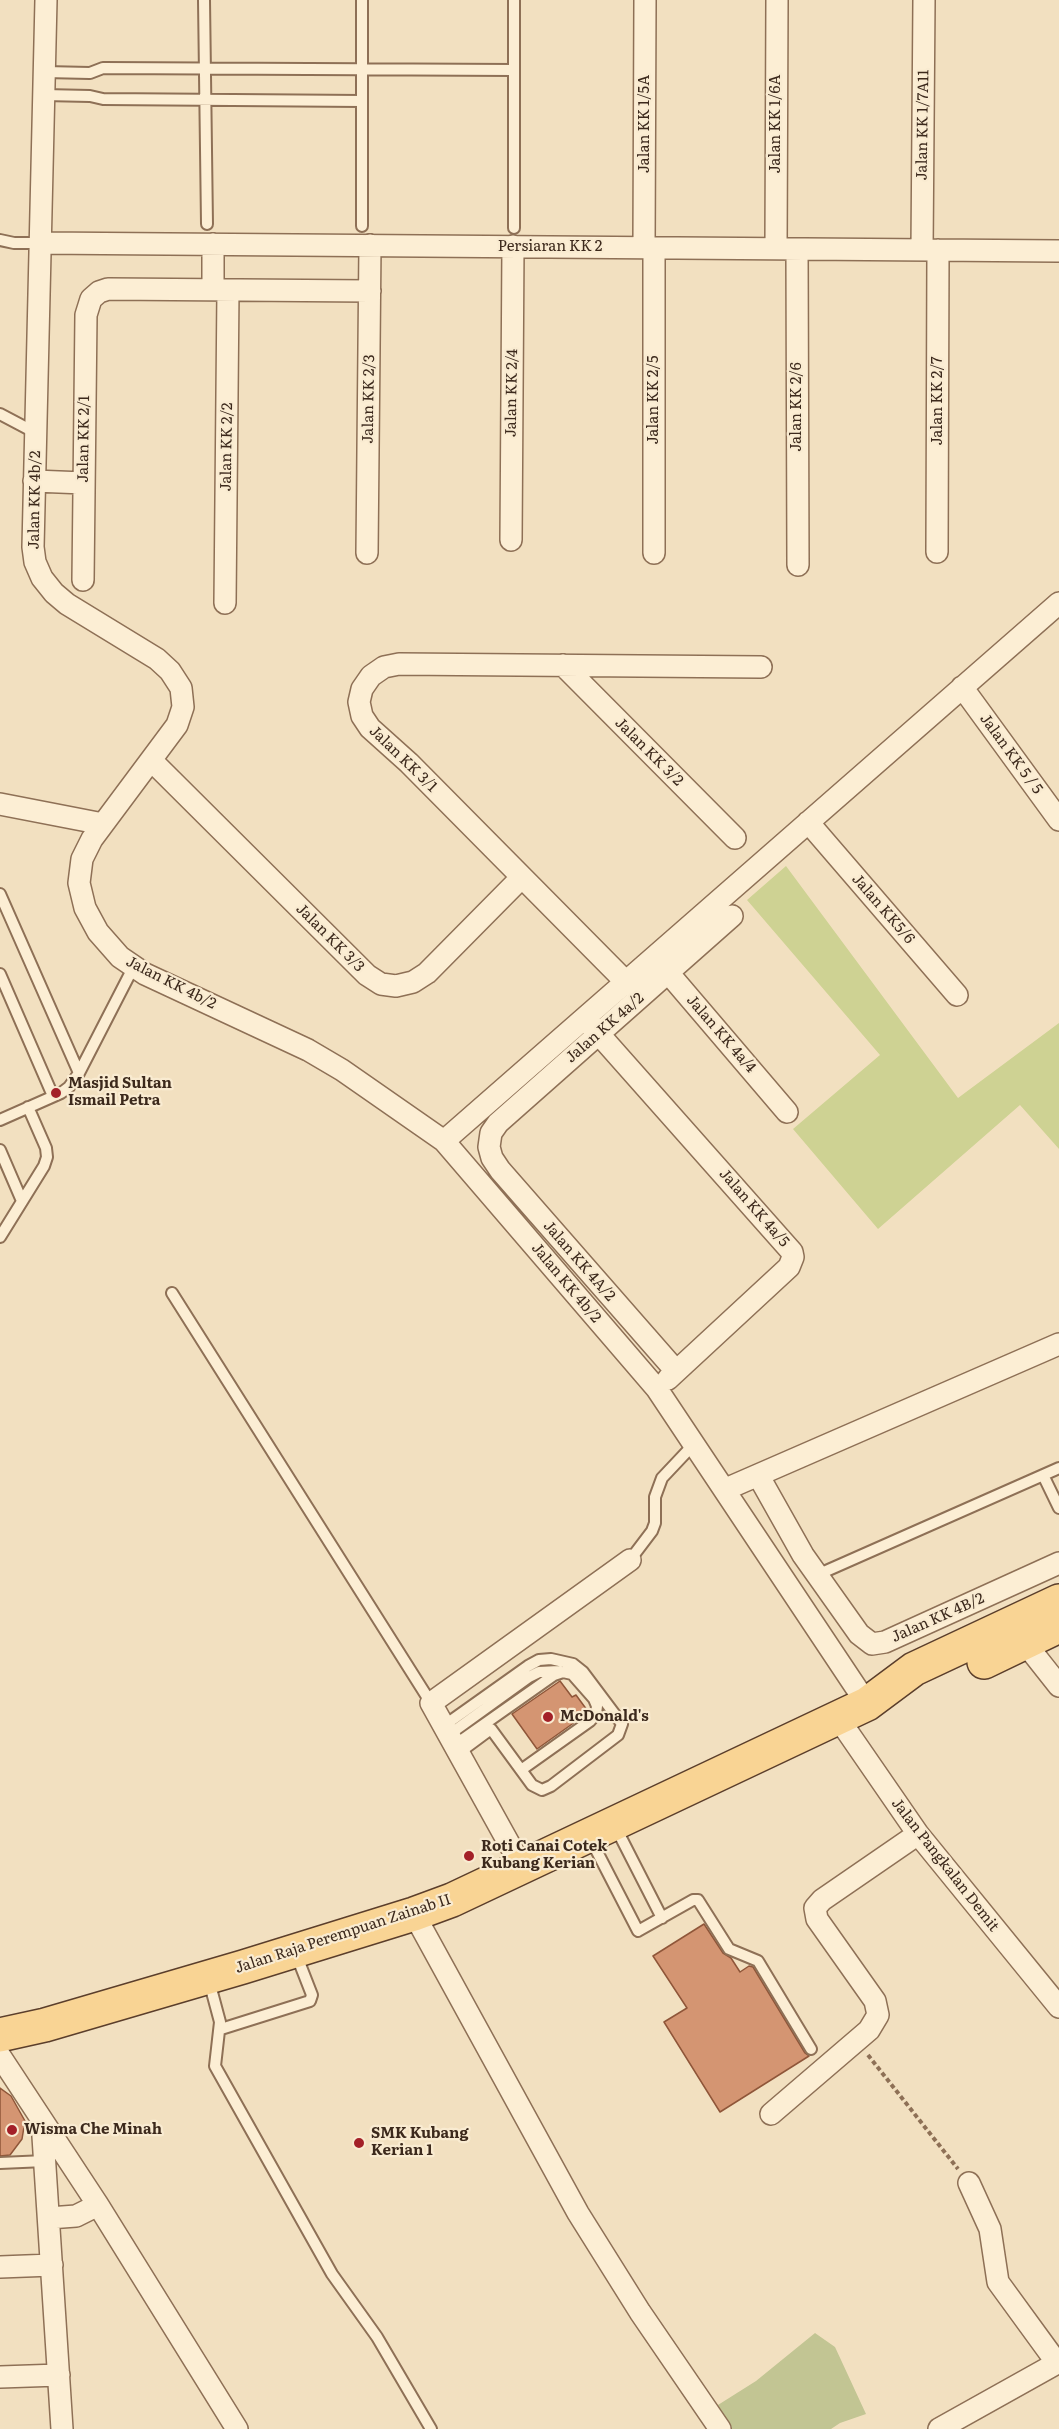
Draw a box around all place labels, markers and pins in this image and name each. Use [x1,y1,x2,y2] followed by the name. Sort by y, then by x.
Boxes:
[68,1075,172,1110] place label: Masjid Sultan Ismail Petra
[49,1086,63,1100] marker: Masjid Sultan Ismail Petra
[560,1708,649,1726] place label: McDonald's
[541,1710,555,1724] marker: McDonald's
[481,1838,607,1873] place label: Roti Canai Cotek Kubang Kerian
[462,1849,476,1863] marker: Roti Canai Cotek Kubang Kerian
[24,2121,162,2139] place label: Wisma Che Minah
[5,2123,19,2137] marker: Wisma Che Minah
[371,2125,469,2160] place label: SMK Kubang Kerian 1
[352,2136,366,2150] marker: SMK Kubang Kerian 1

